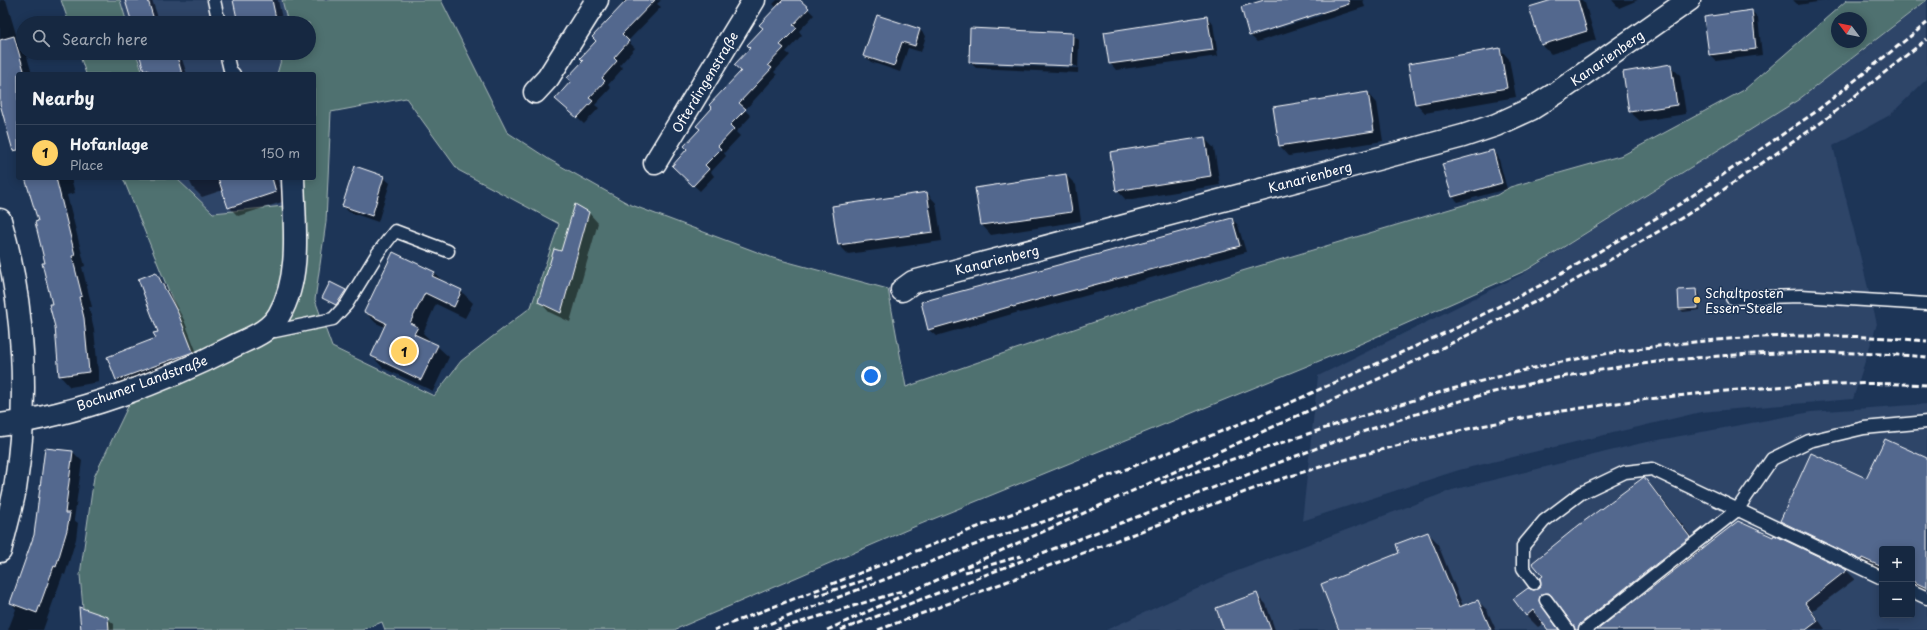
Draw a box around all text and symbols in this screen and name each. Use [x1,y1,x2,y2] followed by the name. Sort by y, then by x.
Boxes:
[1831,12,1867,48] north arrow
[16,16,316,60] search box
[1566,25,1647,90] street label: Kanarienberg
[30,27,52,49] icon: search
[62,27,148,50] text: Search here
[667,27,742,136] street label: Ofterdingenstraße
[32,85,94,111] text: Nearby
[70,132,148,155] text: Hofanlage
[42,143,48,162] text: 1
[261,143,300,162] text: 150 m
[70,155,103,174] text: Place
[1266,156,1354,197] street label: Kanarienberg
[953,240,1041,279] street label: Kanarienberg
[1705,283,1784,317] place label: Schaltposten Essen-Steele
[1692,295,1702,305] marker: Schaltposten Essen-Steele
[391,336,417,366] pin: 1
[74,350,210,415] street label: Bochumer Landstraße
[861,366,881,386] your location
[1879,546,1915,618] map controls
[1879,546,1915,582] button: +
[1879,582,1915,618] button: −

